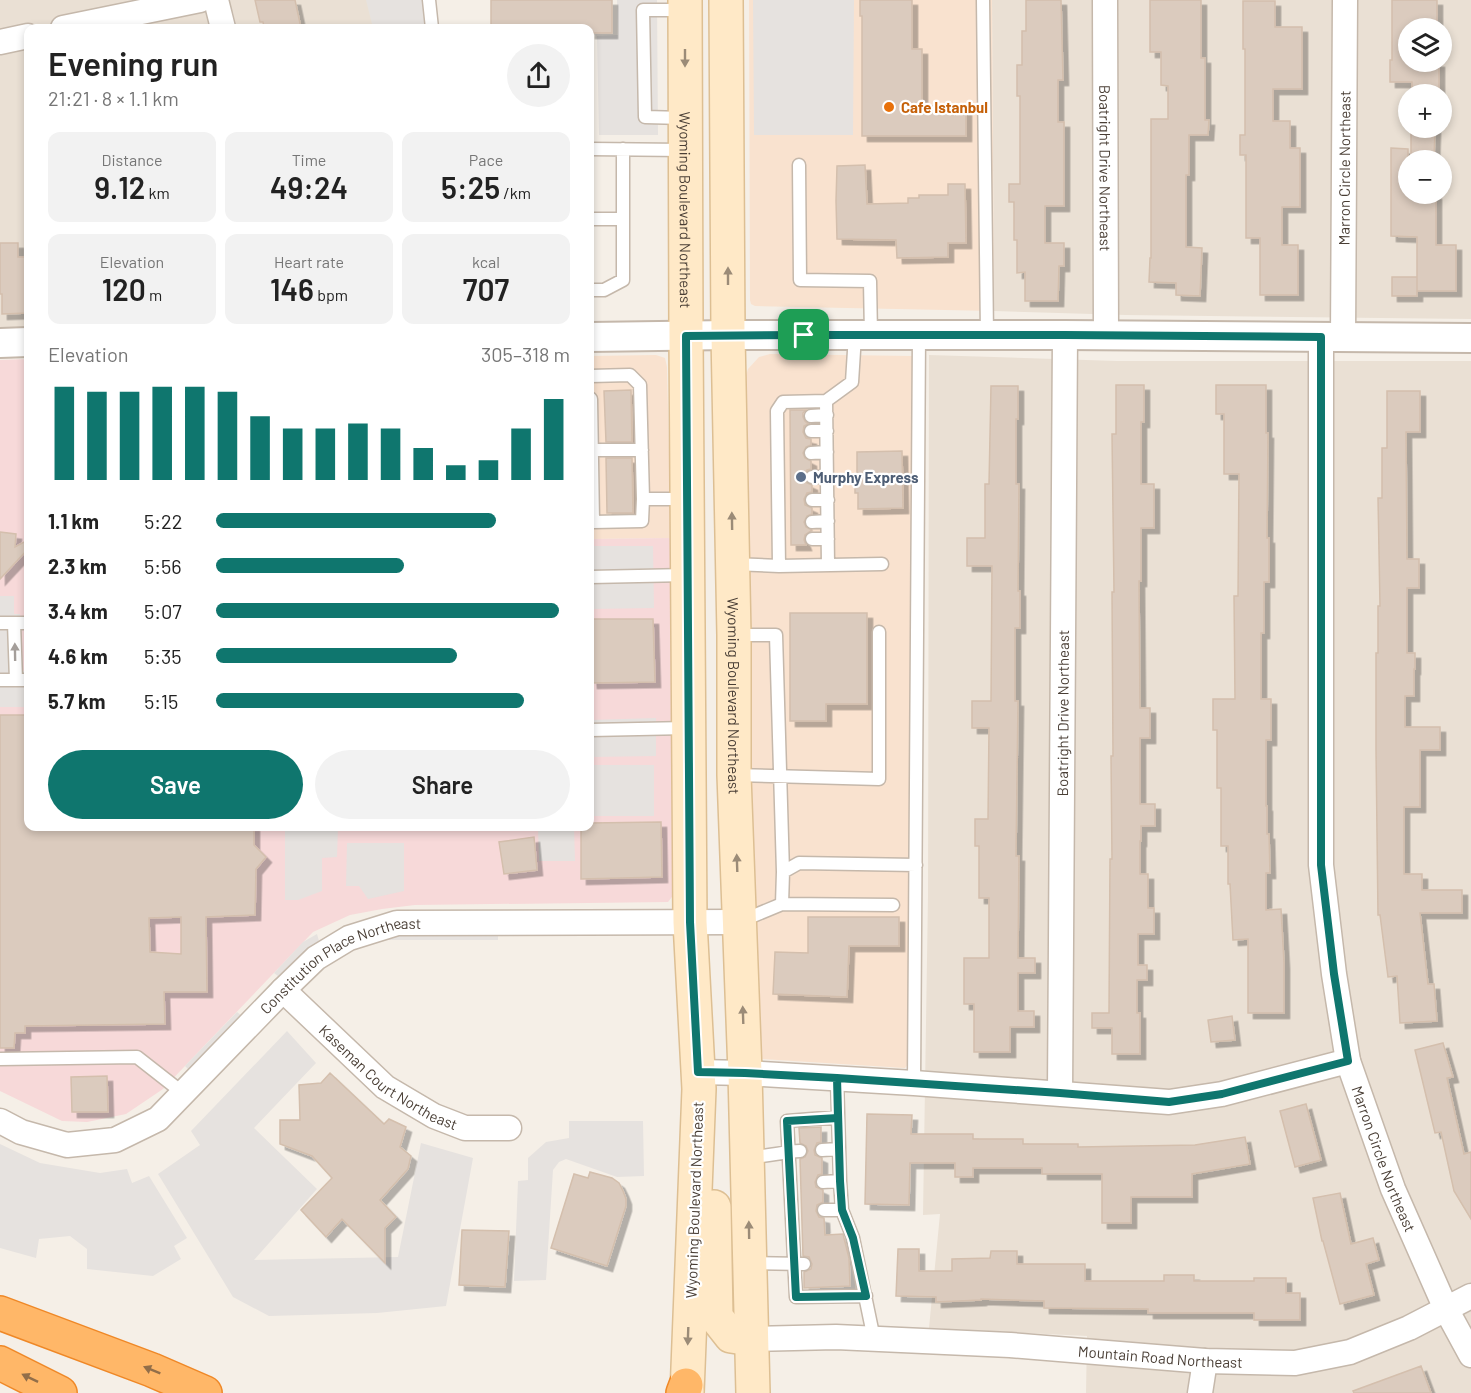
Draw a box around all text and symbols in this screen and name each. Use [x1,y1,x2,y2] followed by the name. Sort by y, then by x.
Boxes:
[1398,18,1452,204] map controls
[1398,18,1452,72] button: layers
[48,43,218,83] text: Evening run
[507,44,570,107] button: share
[680,49,690,68] one-way arrow
[1398,84,1452,138] button: +
[1096,85,1115,251] street label: Boatright Drive Northeast
[48,86,179,110] text: 21:21 · 8 × 1.1 km
[1335,91,1353,246] street label: Marron Circle Northeast
[901,98,988,116] place label: Cafe Istanbul
[882,100,896,114] marker: Cafe Istanbul
[676,111,695,309] street label: Wyoming Boulevard Northeast
[102,150,162,169] text: Distance
[292,150,326,169] text: Time
[469,150,503,169] text: Pace
[1398,150,1452,204] button: −
[94,169,145,205] text: 9.12
[270,169,348,205] text: 49:24
[441,169,500,205] text: 5:25
[145,183,170,202] text: km
[500,183,531,202] text: /km
[100,252,164,271] text: Elevation
[274,252,344,271] text: Heart rate
[472,252,500,271] text: kcal
[723,267,733,286] one-way arrow
[102,271,146,307] text: 120
[270,271,314,307] text: 146
[463,271,509,307] text: 707
[146,285,162,304] text: m
[314,285,348,304] text: bpm
[778,309,829,360] pin
[787,318,820,351] icon: arrive
[48,342,129,366] text: Elevation
[481,342,570,366] text: 305–318 m
[813,468,919,486] place label: Murphy Express
[794,470,808,484] marker: Murphy Express
[48,509,99,533] text: 1.1 km
[144,509,183,533] text: 5:22
[727,512,737,531] one-way arrow
[48,554,107,578] text: 2.3 km
[144,554,182,578] text: 5:56
[724,597,744,795] street label: Wyoming Boulevard Northeast
[48,599,108,623] text: 3.4 km
[144,599,182,623] text: 5:07
[1053,630,1072,796] street label: Boatright Drive Northeast
[10,642,20,661] one-way arrow
[48,644,108,668] text: 4.6 km
[144,644,182,668] text: 5:35
[48,689,105,713] text: 5.7 km
[144,689,178,713] text: 5:15
[48,750,303,819] button: Save
[315,750,570,819] button: Share
[733,854,742,873] one-way arrow
[256,913,421,1017] street label: Constitution Place Northeast
[739,1005,748,1024] one-way arrow
[316,1021,460,1133] street label: Kaseman Court Northeast
[1348,1083,1420,1235] street label: Marron Circle Northeast
[682,1101,706,1299] street label: Wyoming Boulevard Northeast
[744,1220,754,1239] one-way arrow
[684,1327,693,1346] one-way arrow
[1077,1342,1243,1371] street label: Mountain Road Northeast
[142,1365,160,1375] one-way arrow
[22,1373,39,1383] one-way arrow

